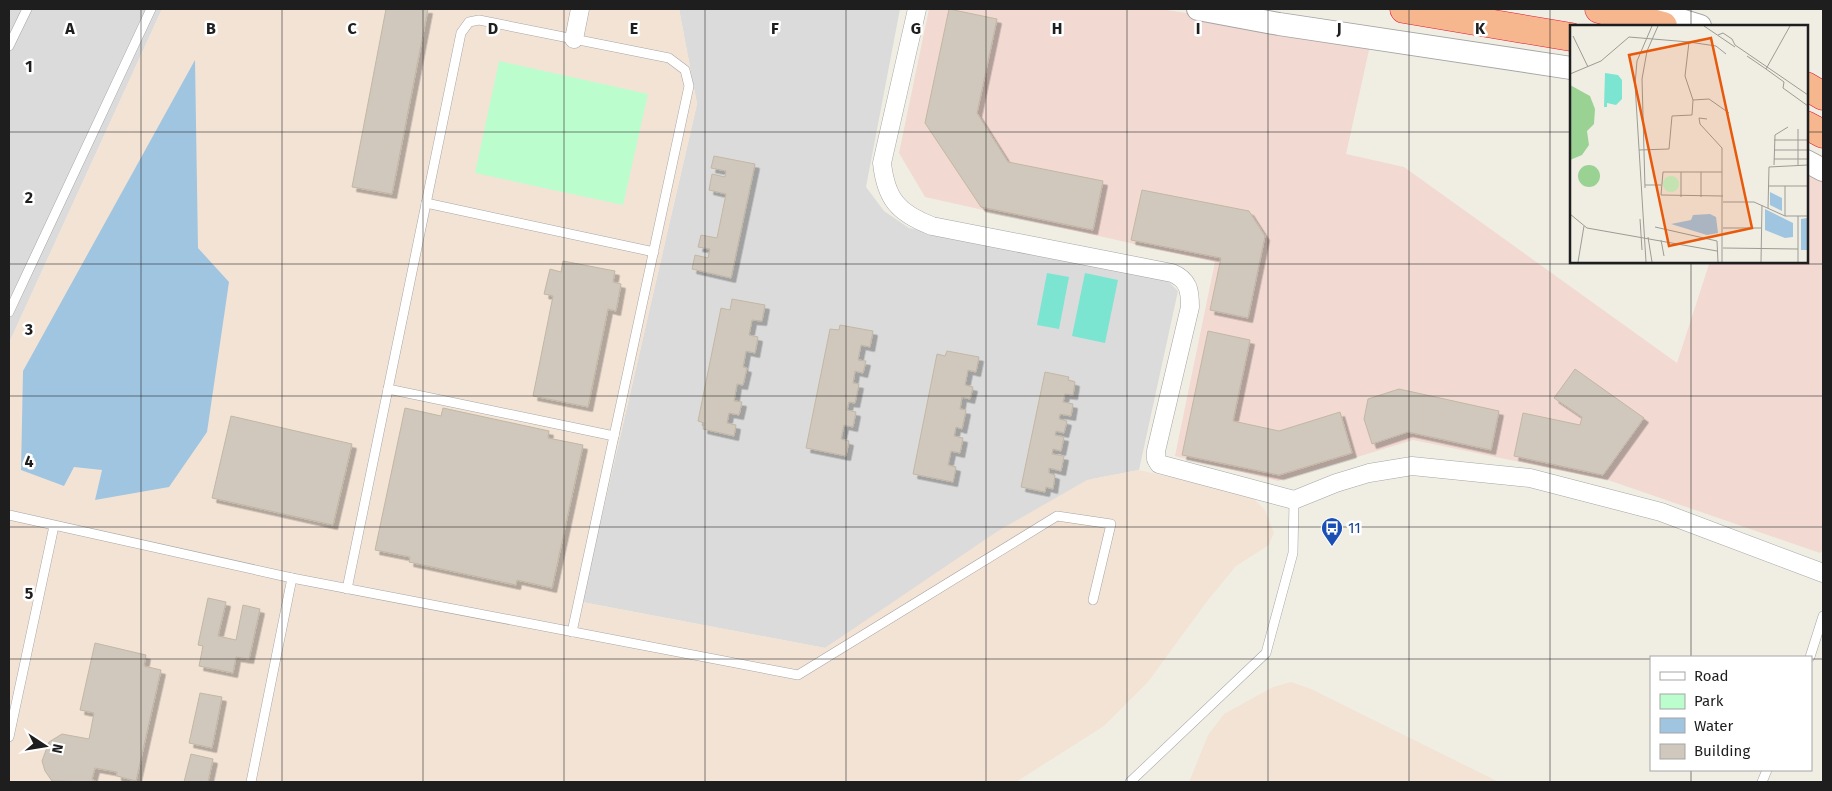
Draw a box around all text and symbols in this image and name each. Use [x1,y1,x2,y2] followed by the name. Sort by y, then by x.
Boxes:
[64,19,75,38] text: A
[206,19,216,38] text: B
[347,19,357,38] text: C
[488,19,498,38] text: D
[630,19,638,38] text: E
[771,19,779,38] text: F
[911,19,921,38] text: G
[1052,19,1062,38] text: H
[1196,19,1200,38] text: I
[1335,19,1342,38] text: J
[1475,19,1486,38] text: K
[1570,25,1807,262] inset map
[25,57,33,76] text: 1
[25,188,33,207] text: 2
[24,320,33,339] text: 3
[24,452,34,471] text: 4
[1320,516,1344,547] bus stop icon: 11
[1348,519,1361,537] place label: 11
[25,584,34,603] text: 5
[1650,656,1812,771] legend
[1694,667,1729,685] text: Road
[1694,692,1724,710] text: Park
[1694,717,1733,735] text: Water
[20,721,70,771] north arrow
[48,742,67,755] text: N
[1694,742,1750,760] text: Building

